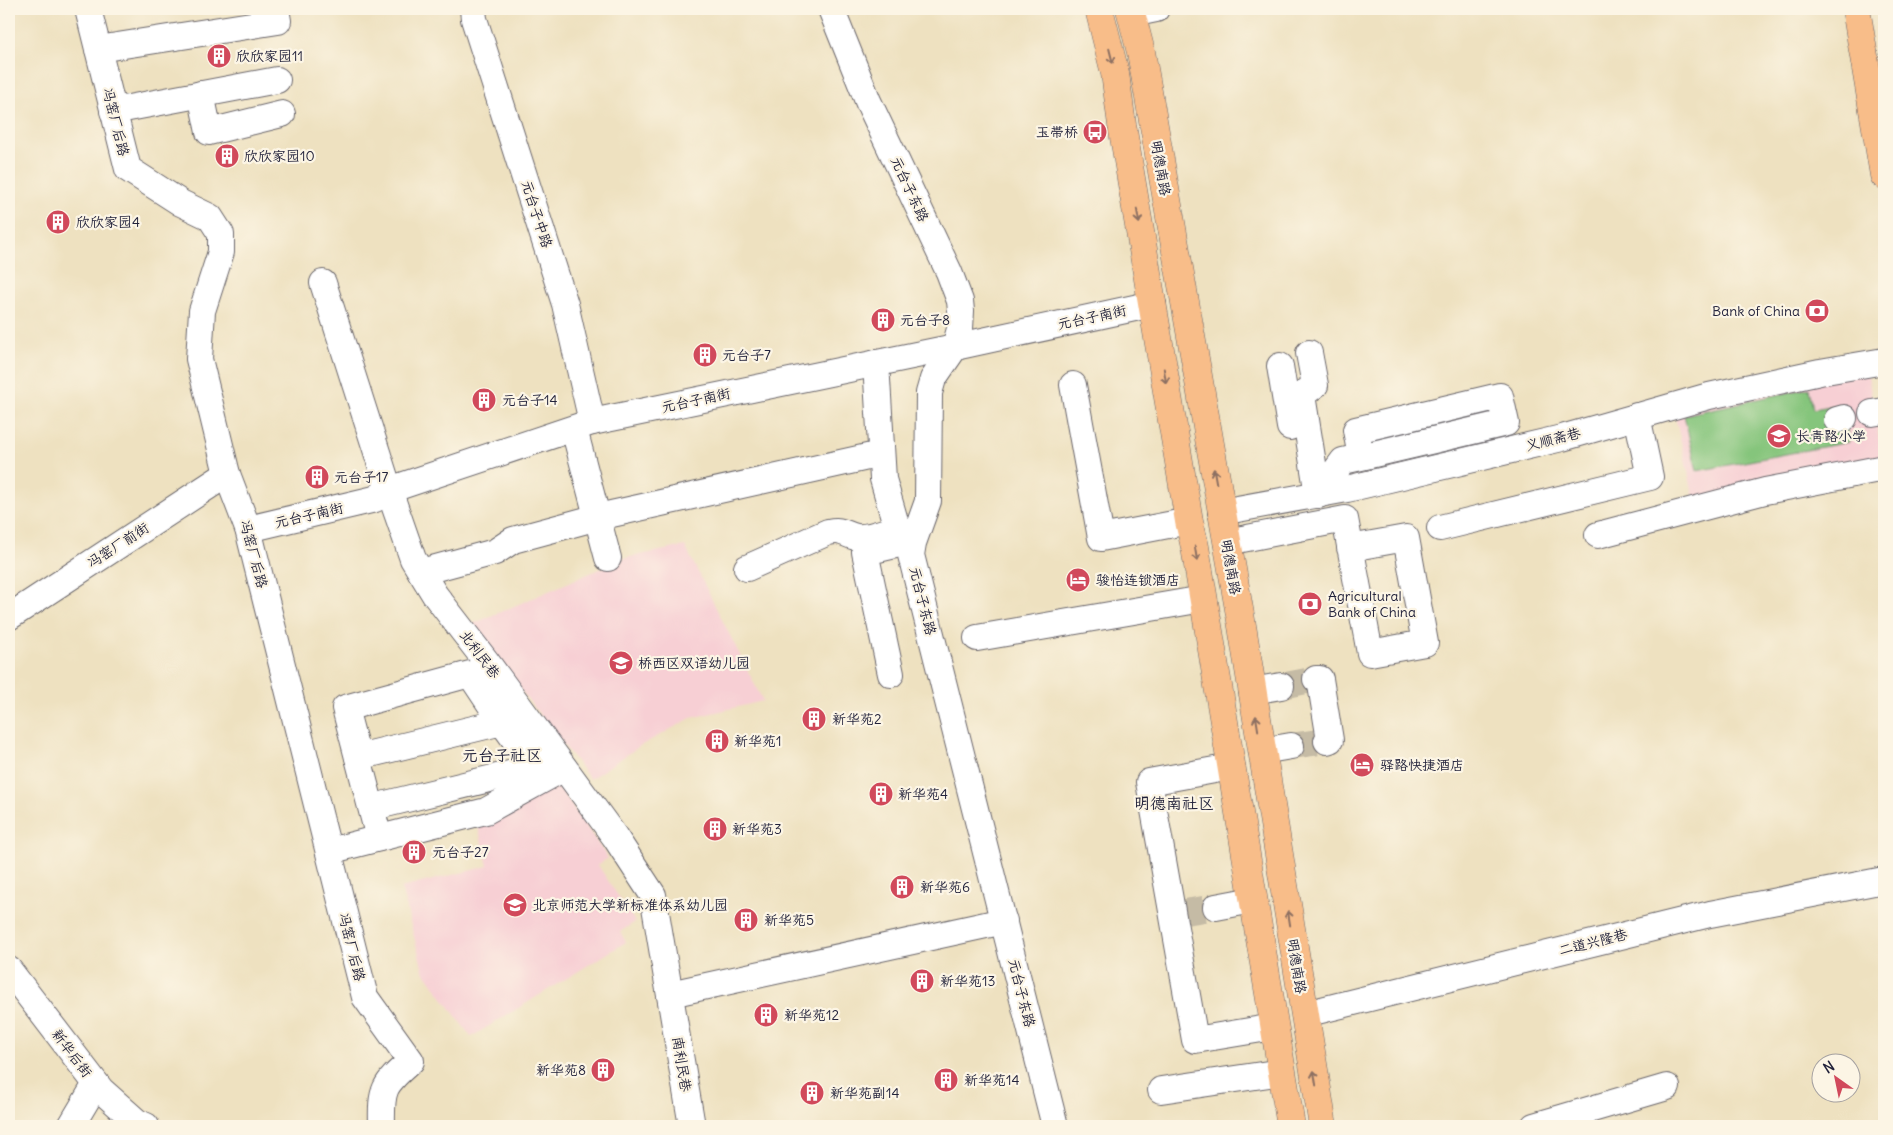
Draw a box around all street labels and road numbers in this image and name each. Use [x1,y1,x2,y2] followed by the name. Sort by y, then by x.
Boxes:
[99,86,133,158] street label: 冯窑厂后路
[1147,139,1175,197] street label: 明德南路
[887,153,933,225] street label: 元台子东路
[518,178,556,250] street label: 元台子中路
[1056,301,1128,333] street label: 元台子南街
[660,384,732,416] street label: 元台子南街
[1524,423,1583,455] street label: 义顺斋巷
[273,498,345,532] street label: 元台子南街
[84,518,152,572] street label: 冯窑厂前街
[236,518,272,590] street label: 冯窑厂后路
[1217,538,1245,596] street label: 明德南路
[906,565,940,637] street label: 元台子东路
[456,626,505,683] street label: 北利民巷
[335,911,369,983] street label: 冯窑厂后路
[1557,925,1630,959] street label: 二道兴隆巷
[1284,937,1310,995] street label: 明德南路
[1005,957,1039,1029] street label: 元台子东路
[48,1025,96,1081] street label: 新华后街
[669,1035,695,1094] street label: 南利民巷

